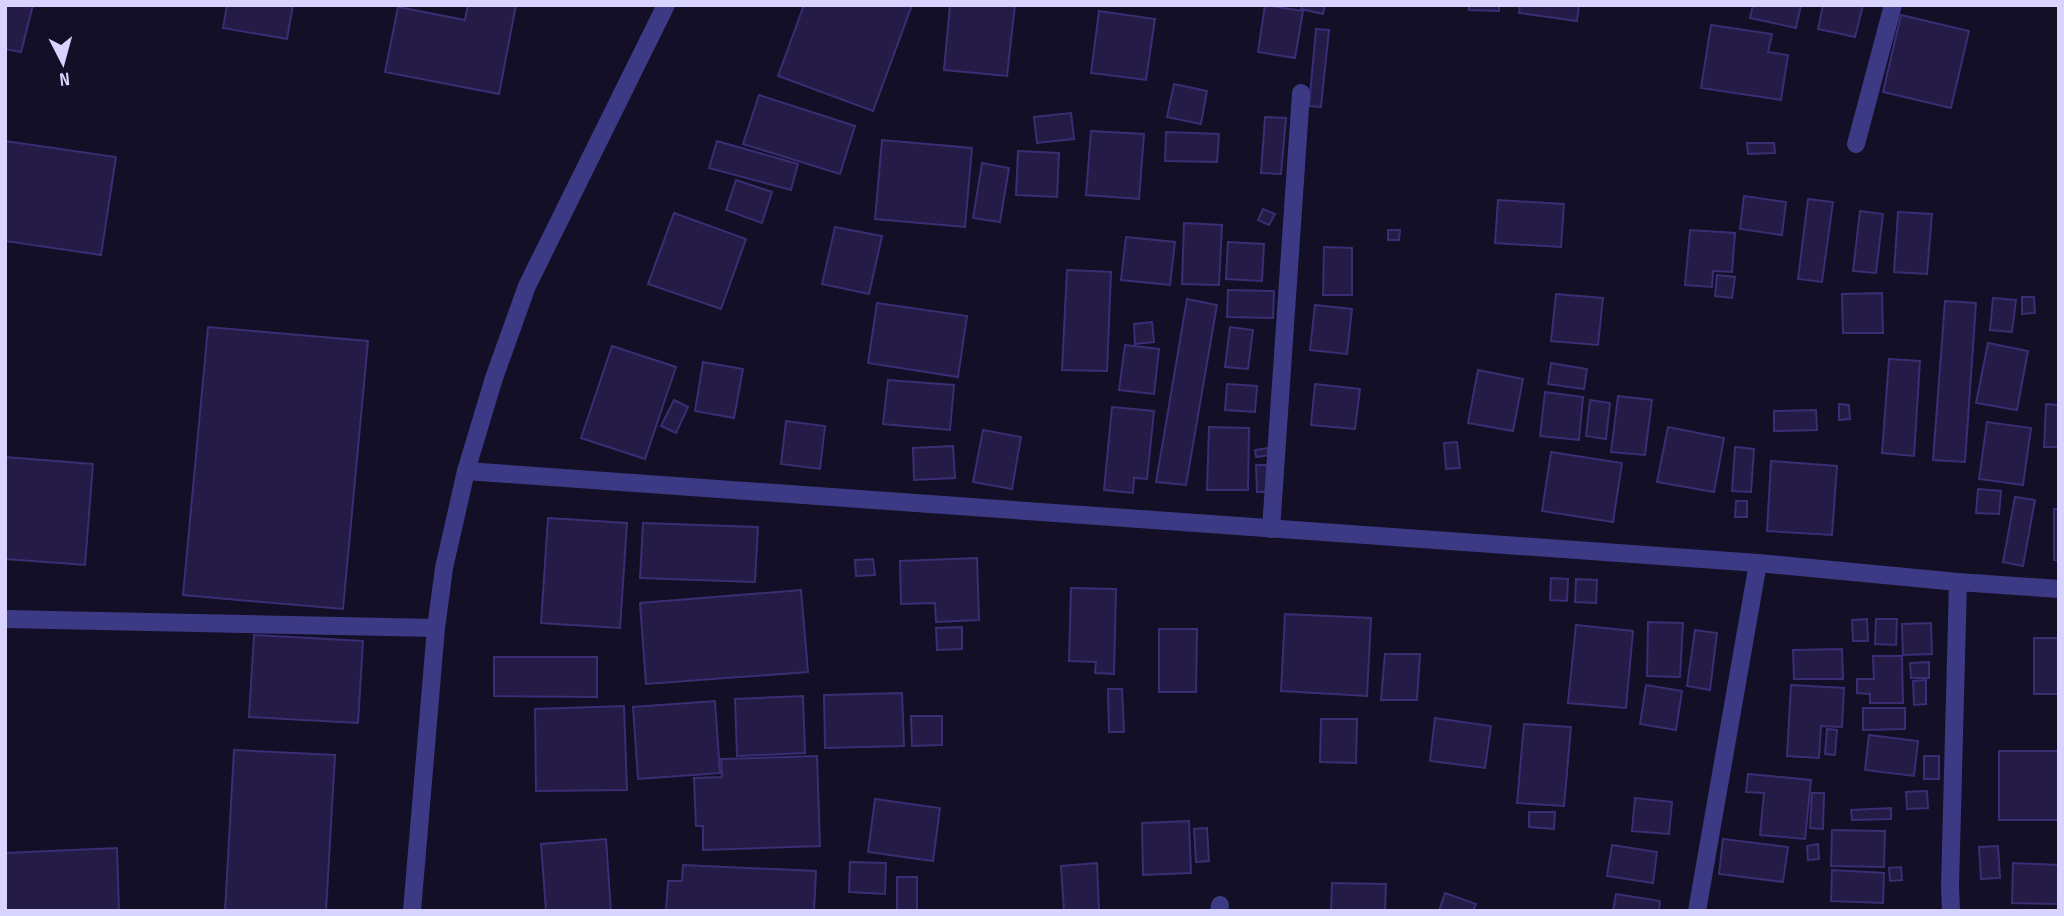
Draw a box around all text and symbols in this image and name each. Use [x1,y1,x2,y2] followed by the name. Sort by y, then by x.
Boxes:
[28,28,98,98] north arrow
[58,66,71,90] text: N

